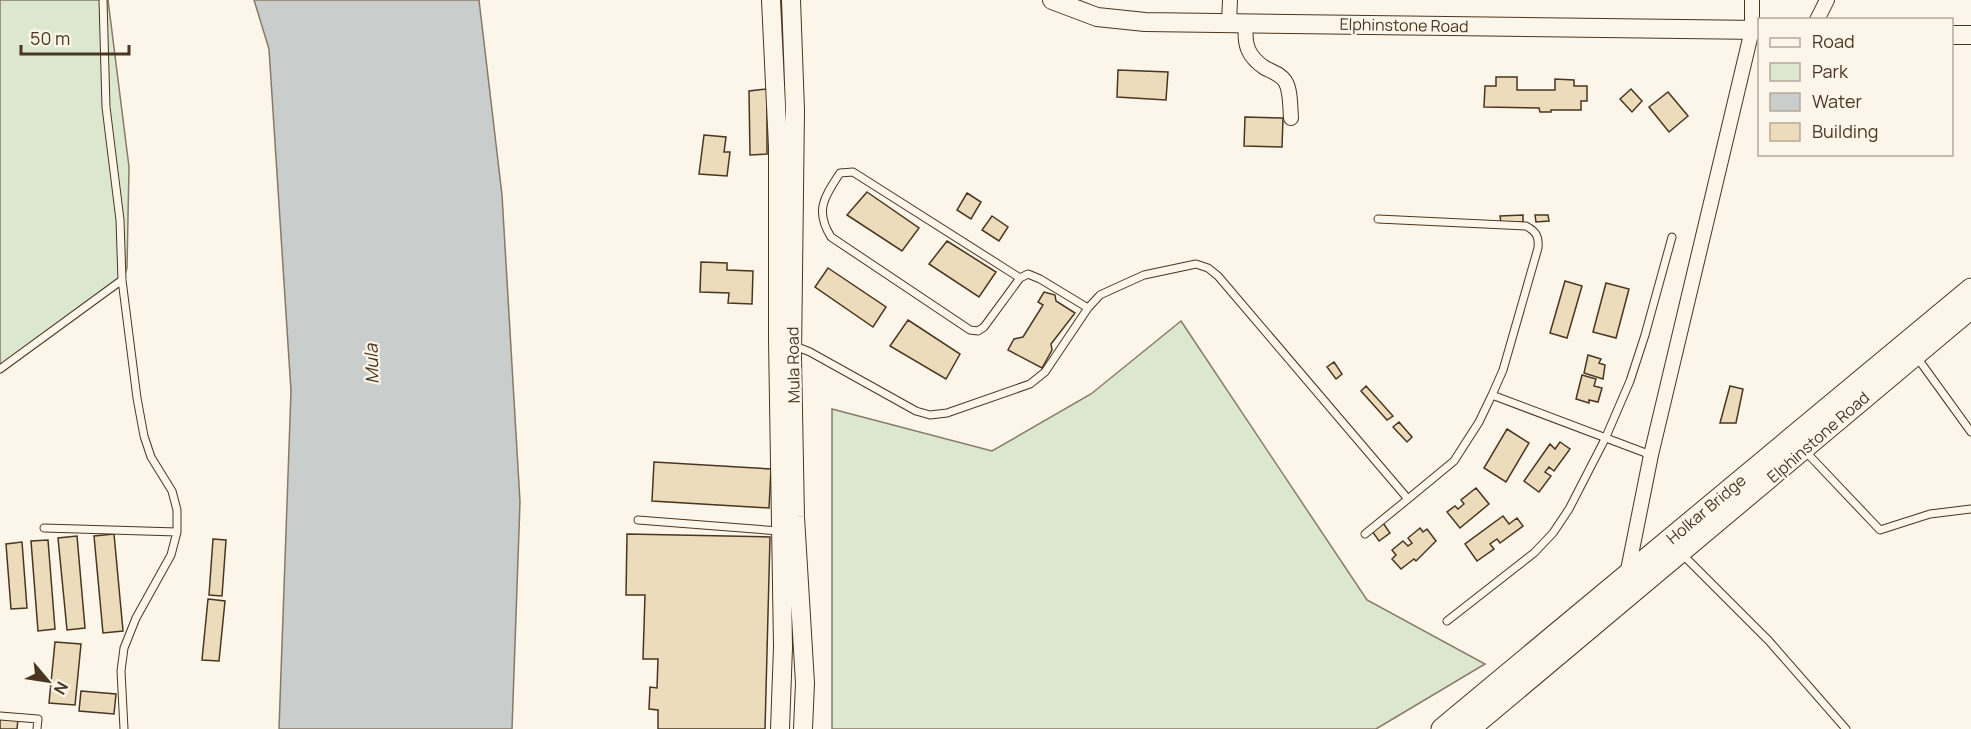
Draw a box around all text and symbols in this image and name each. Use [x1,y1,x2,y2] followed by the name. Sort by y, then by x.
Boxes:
[1339,13,1469,37] street label: Elphinstone Road
[21,18,129,56] scale bar
[1758,18,1953,156] legend
[30,26,70,50] text: 50 m
[1812,29,1855,53] text: Road
[1812,59,1849,83] text: Park
[1812,89,1862,113] text: Water
[1812,119,1878,143] text: Building
[781,326,805,404] street label: Mula Road
[358,343,384,384] water label: Mula
[1762,386,1874,488] street label: Elphinstone Road
[1662,469,1750,549] street label: Holkar Bridge
[18,651,78,711] north arrow
[49,678,74,699] text: N

